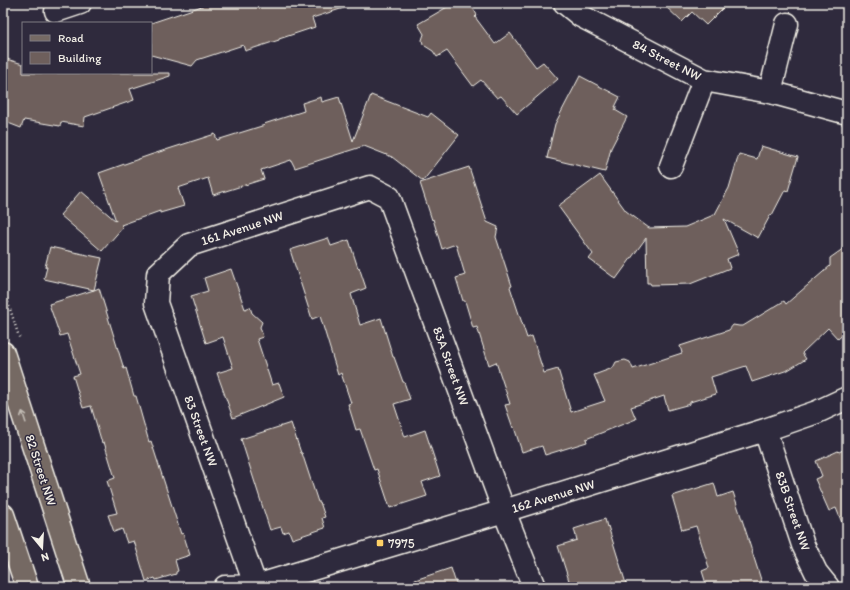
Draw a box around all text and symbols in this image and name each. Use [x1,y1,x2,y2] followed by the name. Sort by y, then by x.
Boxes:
[22,22,152,74] legend
[58,31,84,45] text: Road
[630,36,704,84] street label: 84 Street NW
[58,51,102,65] text: Building
[199,208,285,248] street label: 161 Avenue NW
[430,325,472,407] street label: 83A Street NW
[181,394,221,468] street label: 83 Street NW
[20,410,27,423] one-way arrow
[22,432,60,508] street label: 82 Street NW
[772,469,814,553] street label: 83B Street NW
[510,476,596,516] street label: 162 Avenue NW
[22,528,62,568] north arrow
[388,536,415,551] place label: 7975
[375,538,385,548] marker: 7975
[39,550,50,564] text: N

